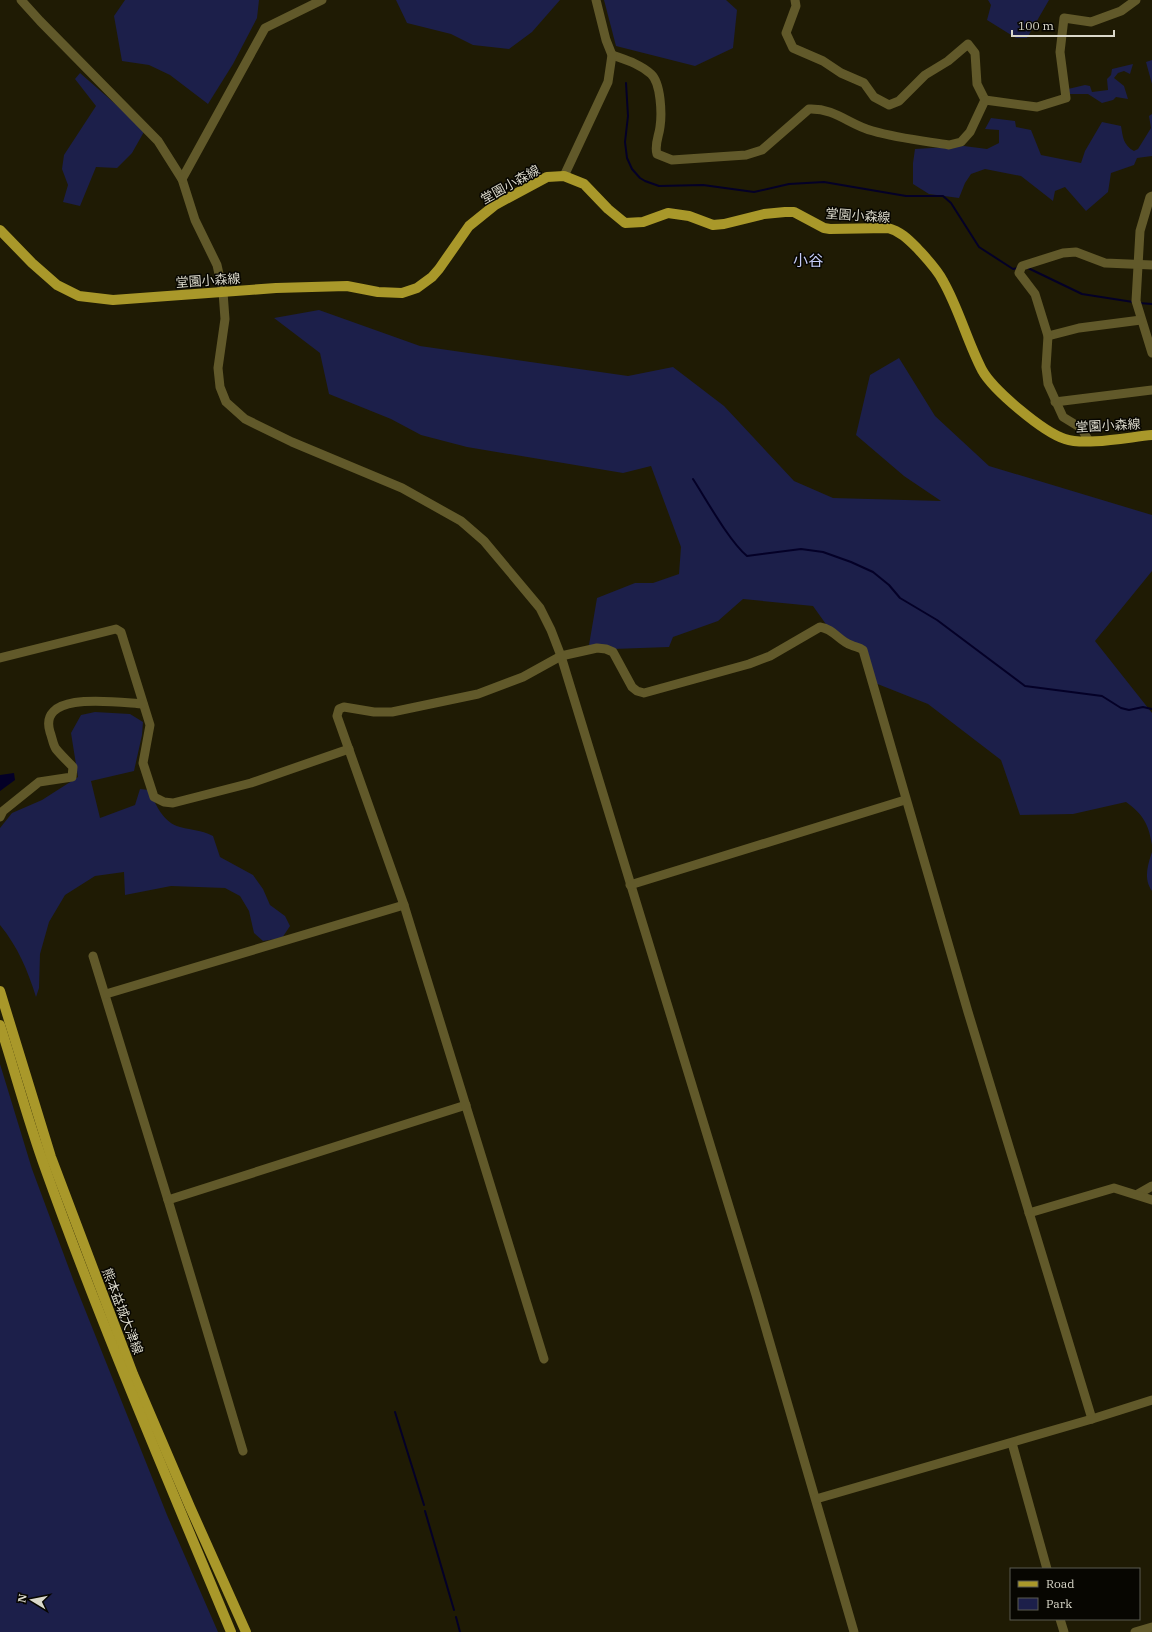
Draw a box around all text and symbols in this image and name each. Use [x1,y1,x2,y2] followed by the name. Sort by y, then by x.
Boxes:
[1012,12,1114,38] scale bar
[1018,18,1054,33] text: 100 m
[478,161,543,208] street label: 堂園小森線
[825,205,891,226] street label: 堂園小森線
[793,251,823,270] district label: 小谷
[175,270,241,291] street label: 堂園小森線
[1075,415,1141,436] street label: 堂園小森線
[98,1266,147,1357] street label: 熊本益城大津線
[1010,1568,1140,1620] legend
[1046,1576,1075,1591] text: Road
[12,1580,52,1620] north arrow
[15,1592,30,1604] text: N
[1046,1596,1072,1611] text: Park

